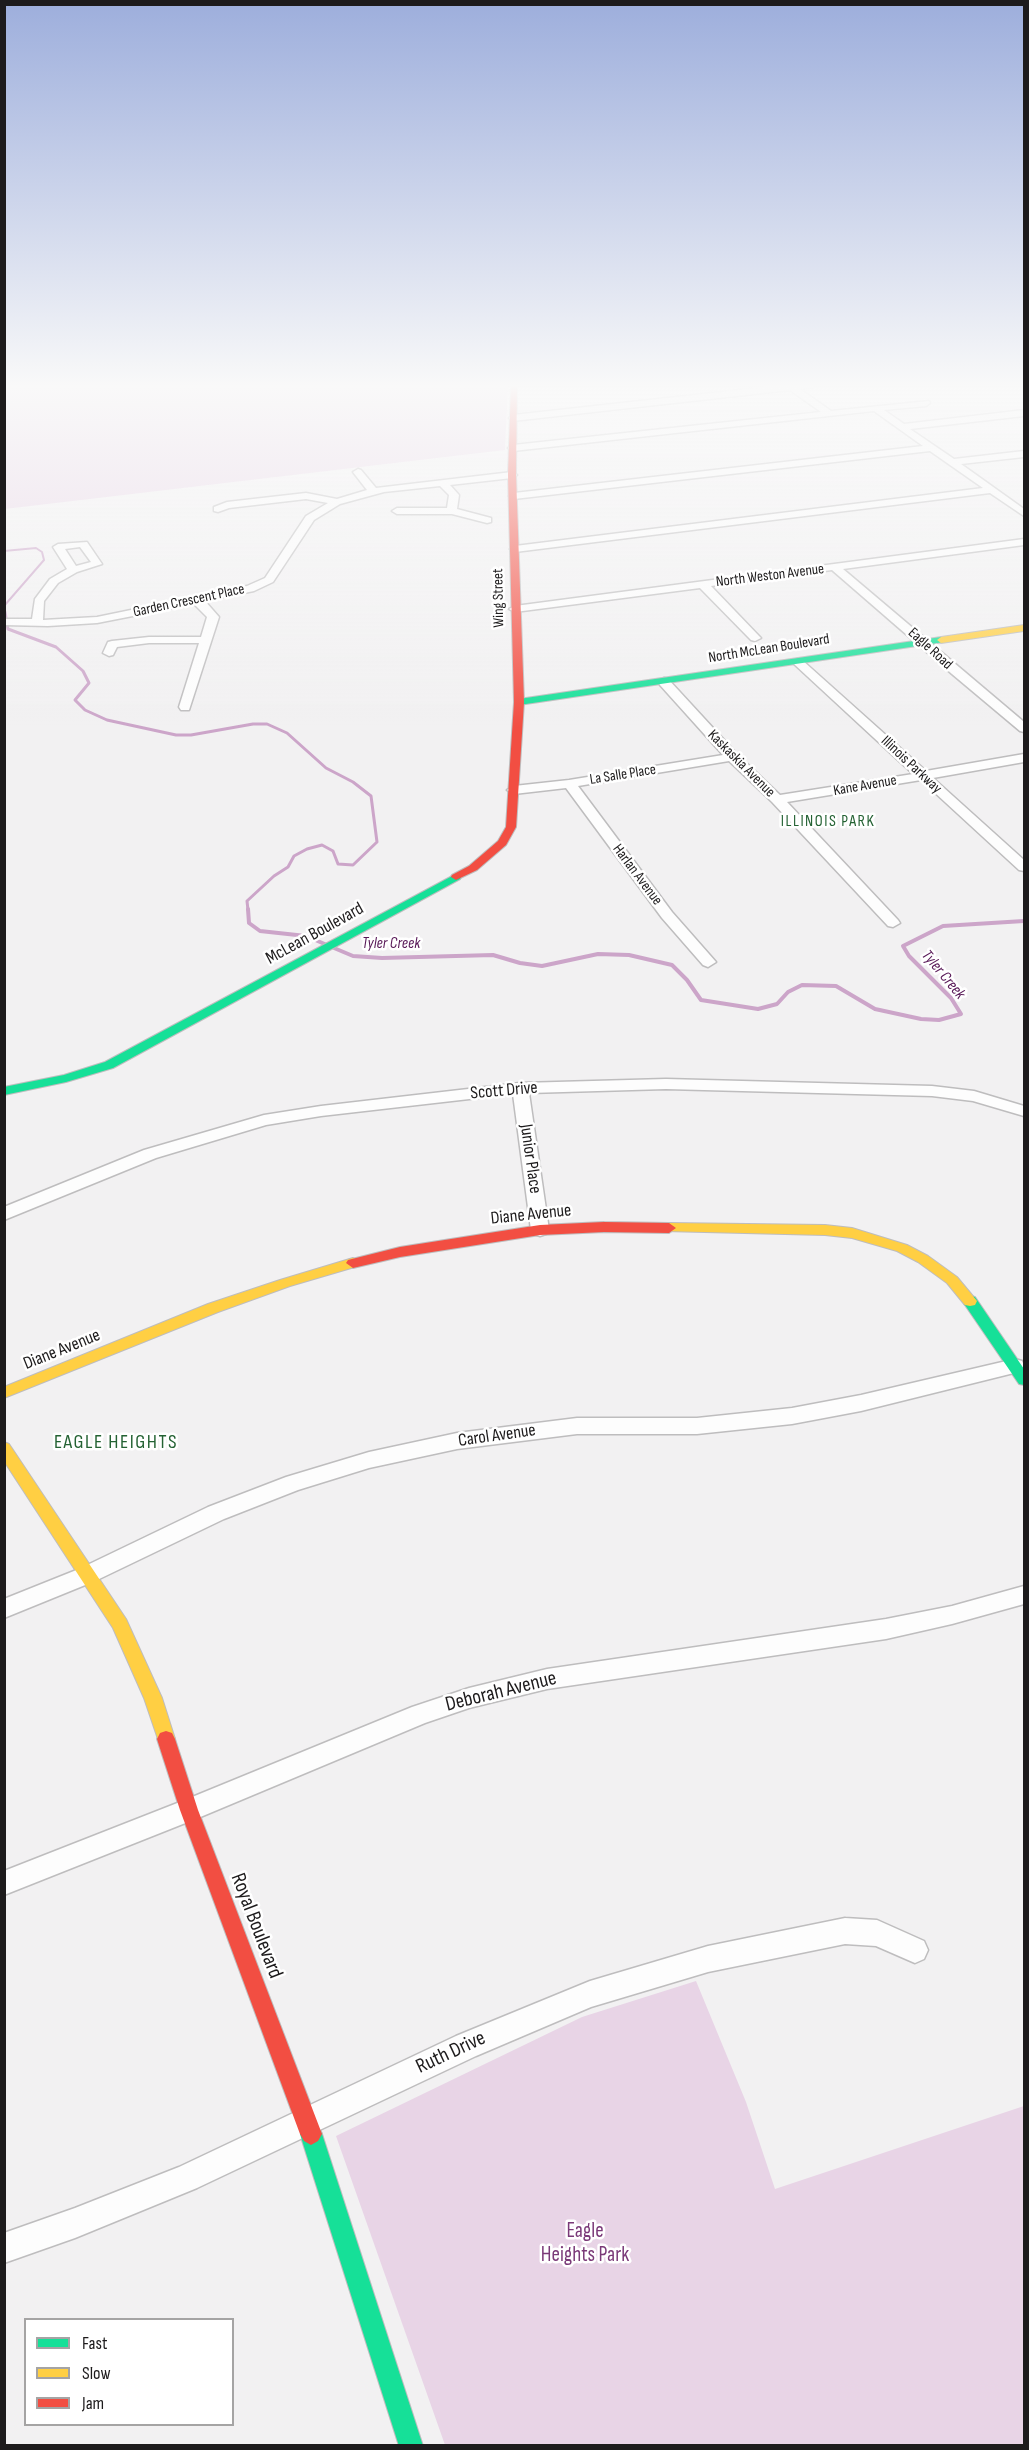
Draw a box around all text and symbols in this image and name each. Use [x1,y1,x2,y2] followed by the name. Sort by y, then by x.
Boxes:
[715,560,825,592] street label: North Weston Avenue
[489,568,509,628] street label: Wing Street
[132,580,246,622] street label: Garden Crescent Place
[904,624,956,674] street label: Eagle Road
[707,631,831,667] street label: North McLean Boulevard
[703,726,779,802] street label: Kaskaskia Avenue
[877,732,945,798] street label: Illinois Parkway
[589,761,657,789] street label: La Salle Place
[832,772,898,800] street label: Kane Avenue
[781,812,875,832] district label: ILLINOIS PARK
[608,841,666,909] street label: Harlan Avenue
[262,898,368,970] street label: McLean Boulevard
[362,934,420,954] water label: Tyler Creek
[917,947,969,1003] water label: Tyler Creek
[469,1077,539,1105] street label: Scott Drive
[514,1123,546,1195] street label: Junior Place
[490,1200,572,1230] street label: Diane Avenue
[20,1325,104,1375] street label: Diane Avenue
[457,1420,537,1452] street label: Carol Avenue
[54,1431,178,1455] district label: EAGLE HEIGHTS
[443,1666,559,1718] street label: Deborah Avenue
[224,1870,288,1982] street label: Royal Boulevard
[412,2026,490,2080] street label: Ruth Drive
[541,2219,629,2269] park label: Eagle Heights Park
[24,2318,234,2426] legend
[82,2333,107,2354] text: Fast
[82,2363,111,2384] text: Slow
[82,2393,104,2414] text: Jam

